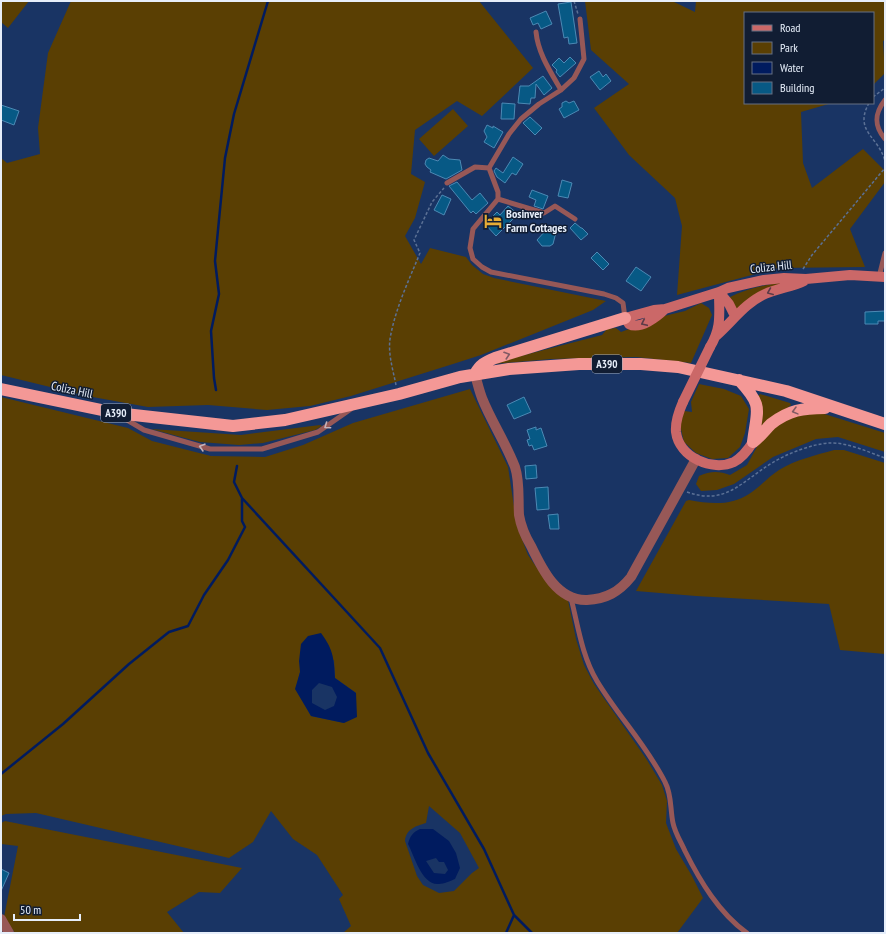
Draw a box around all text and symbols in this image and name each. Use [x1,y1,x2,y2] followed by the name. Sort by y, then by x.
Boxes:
[744,12,874,104] legend
[780,20,800,35] text: Road
[780,40,798,55] text: Park
[780,60,805,75] text: Water
[780,80,815,95] text: Building
[506,206,567,235] place label: Bosinver Farm Cottages
[483,211,503,231] hotel icon: Bosinver Farm Cottages
[749,257,793,276] street label: Coliza Hill
[766,287,774,295] one-way arrow
[641,318,648,326] one-way arrow
[503,351,510,359] one-way arrow
[592,355,622,373] road number: A390
[50,378,94,401] street label: Coliza Hill
[101,404,131,422] road number: A390
[792,406,799,415] one-way arrow
[324,421,331,428] one-way arrow
[198,443,205,452] one-way arrow
[14,896,80,922] scale bar
[20,902,41,917] text: 50 m

